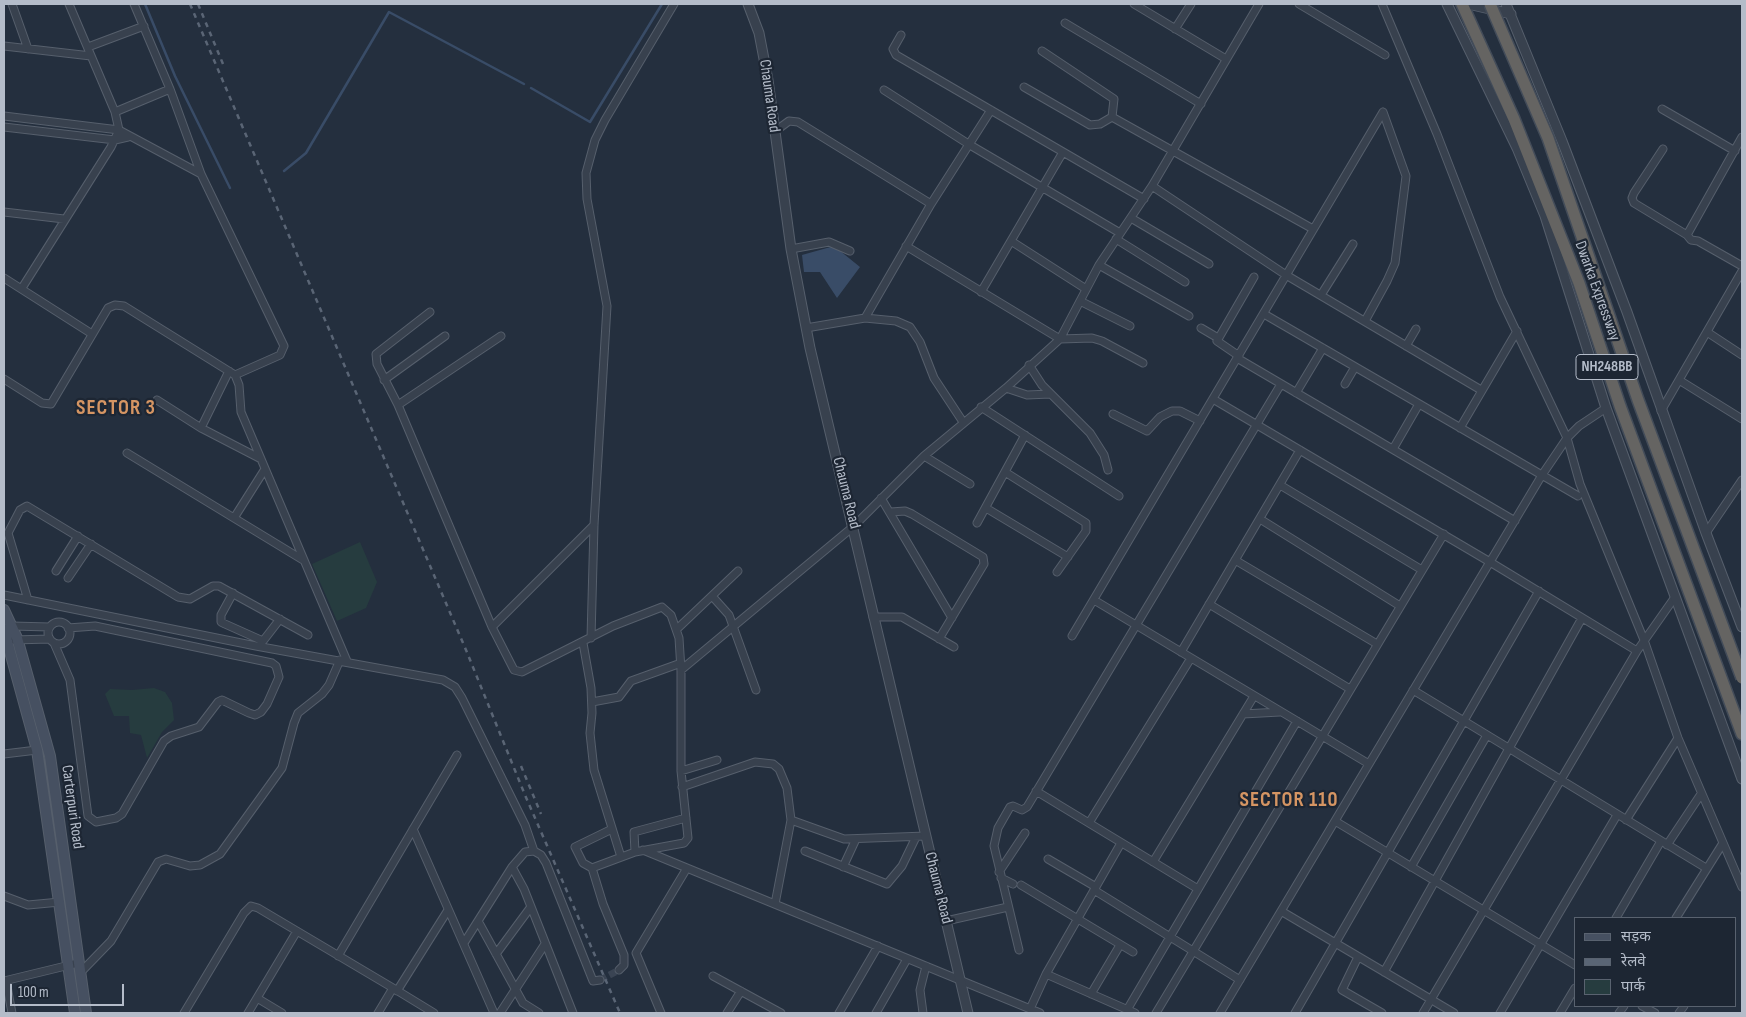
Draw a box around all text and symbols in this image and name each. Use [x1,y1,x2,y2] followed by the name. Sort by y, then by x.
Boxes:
[754,58,784,134] street label: Chauma Road
[1570,239,1624,343] street label: Dwarka Expressway
[1576,354,1638,380] road number: NH248BB
[75,396,157,422] district label: SECTOR 3
[828,455,864,531] street label: Chauma Road
[57,764,87,850] street label: Carterpuri Road
[1238,788,1340,814] district label: SECTOR 110
[920,850,956,926] street label: Chauma Road
[1574,917,1736,1007] legend
[1621,927,1651,946] text: सड़क
[1621,952,1646,971] text: रेलवे
[12,974,126,1006] scale bar
[1621,977,1645,996] text: पार्क
[18,983,49,1002] text: 100 m

